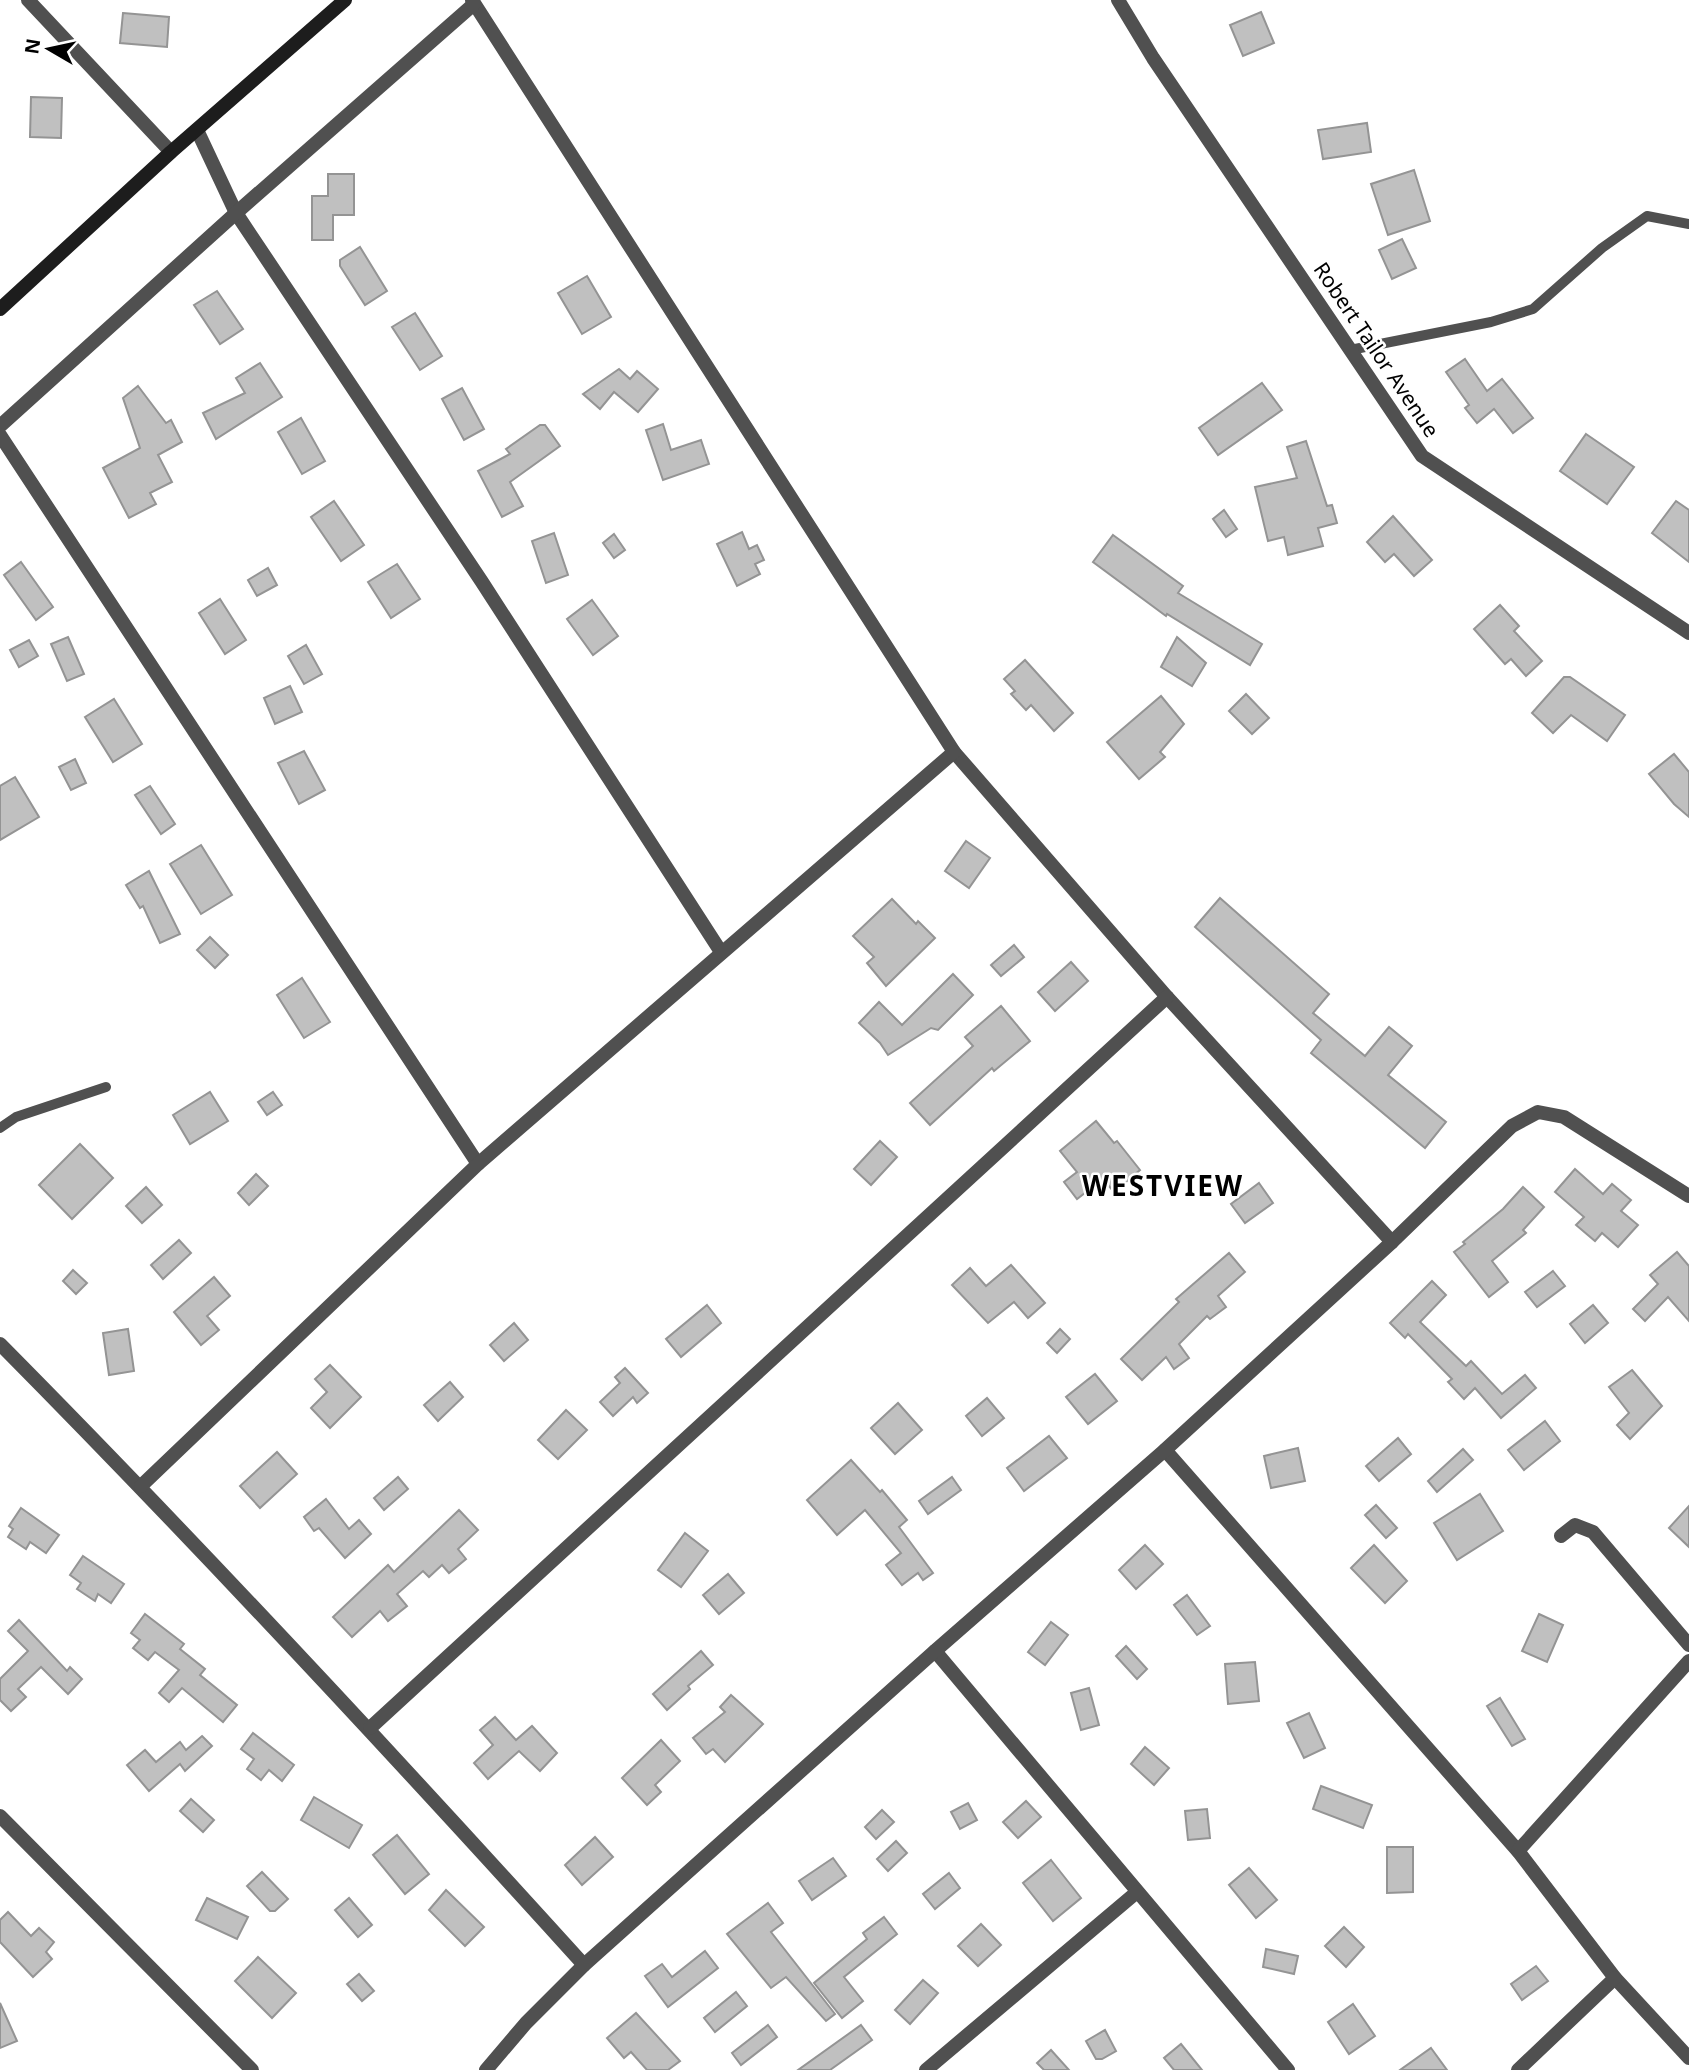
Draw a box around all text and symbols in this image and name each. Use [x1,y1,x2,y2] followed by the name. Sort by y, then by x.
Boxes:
[14,14,84,84] north arrow
[18,37,46,56] text: N
[1308,256,1446,442] street label: Robert Tailor Avenue
[1082,1166,1244,1204] district label: WESTVIEW

